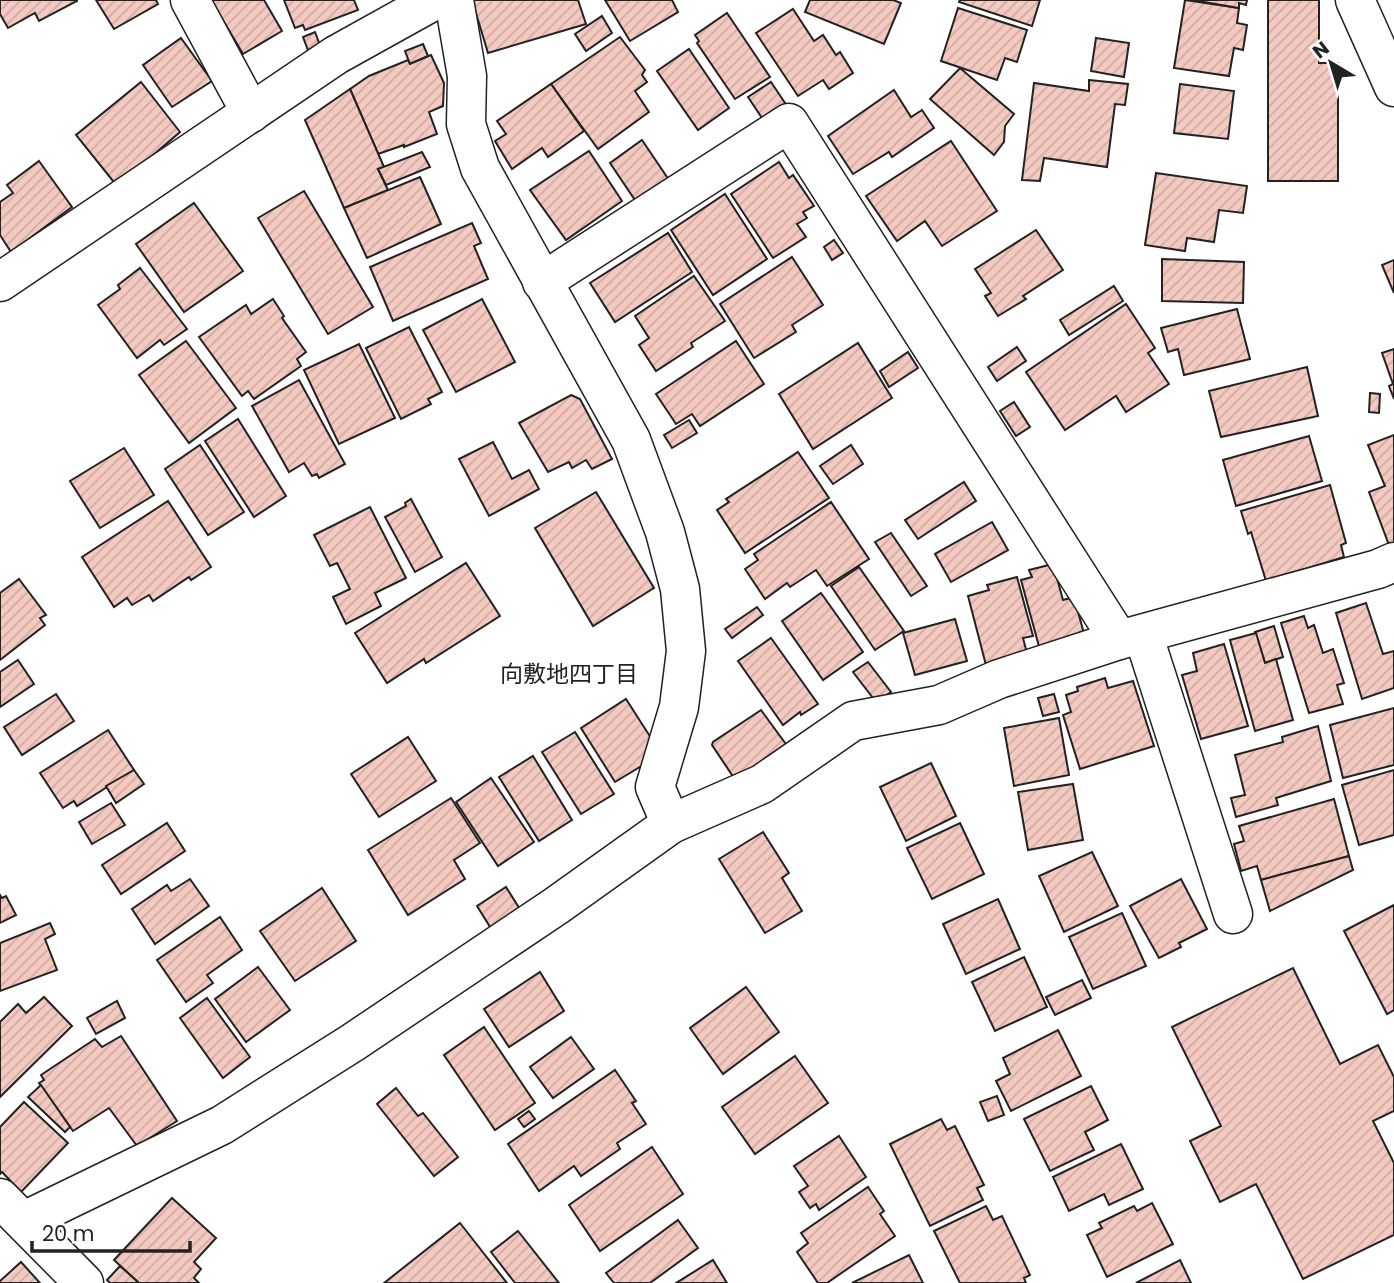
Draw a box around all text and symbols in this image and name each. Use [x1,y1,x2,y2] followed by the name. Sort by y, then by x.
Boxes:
[1296,28,1366,98] north arrow
[1307,35,1335,65] text: N
[500,658,638,690] district label: 向敷地四丁目
[32,1210,189,1254] scale bar
[42,1219,95,1248] text: 20 m

